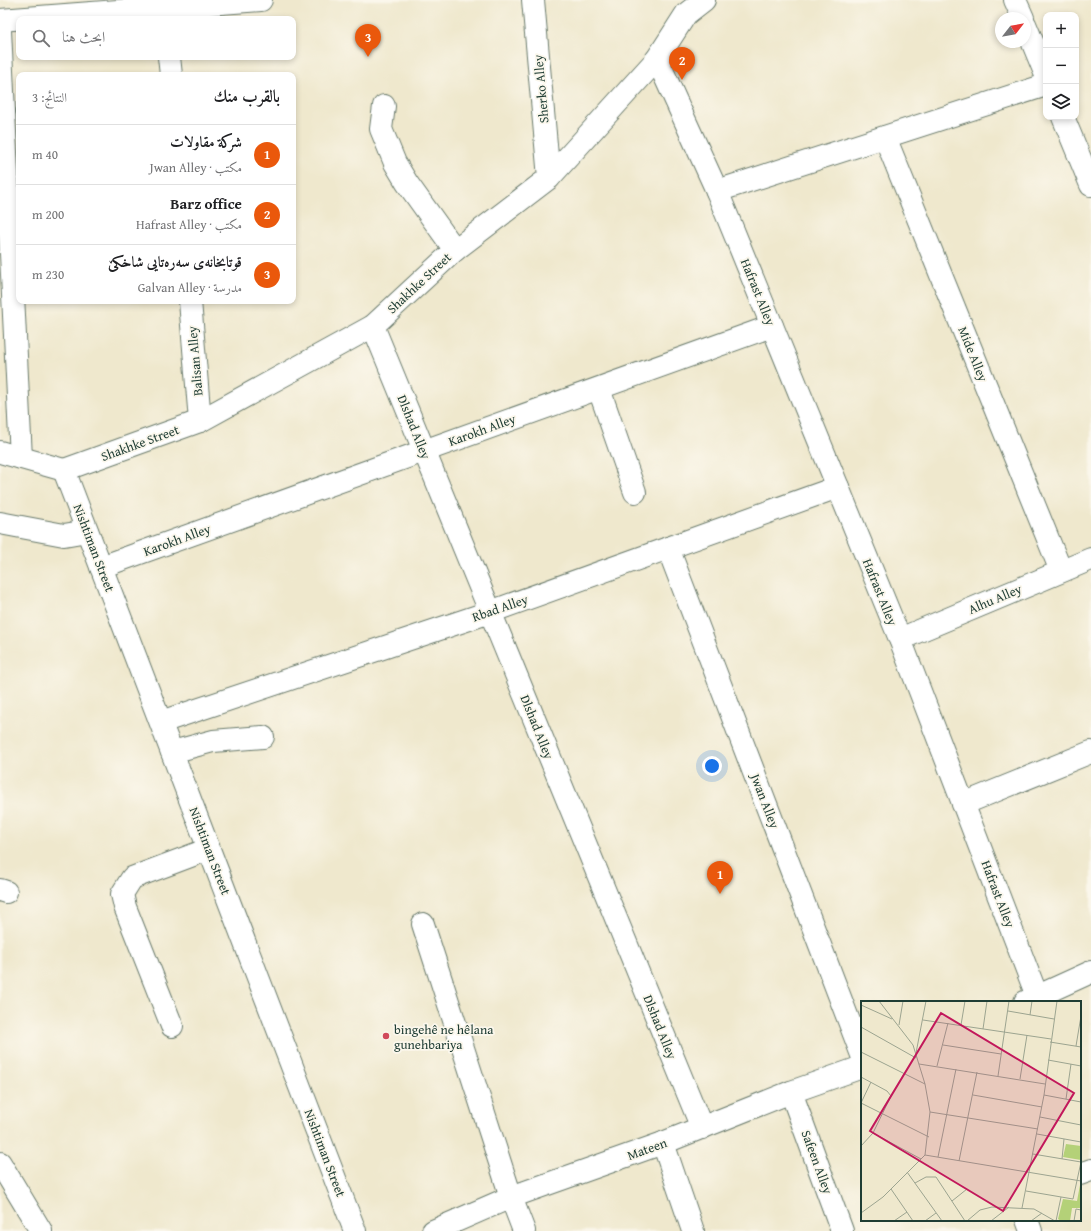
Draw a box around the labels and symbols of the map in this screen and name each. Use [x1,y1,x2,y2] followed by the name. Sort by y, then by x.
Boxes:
[995,12,1031,48] north arrow
[355,24,381,57] pin: 3
[669,47,695,80] pin: 2
[528,53,553,124] street label: Sherko Alley
[383,248,456,318] street label: Shakhke Street
[736,256,780,329] street label: Hafrast Alley
[953,324,993,385] street label: Mide Alley
[182,325,208,397] street label: Balisan Alley
[393,392,436,462] street label: Dlshad Alley
[446,409,519,451] street label: Karokh Alley
[98,420,182,466] street label: Shakhke Street
[69,501,120,595] street label: Nishtiman Street
[141,519,214,561] street label: Karokh Alley
[858,556,902,629] street label: Hafrast Alley
[965,579,1025,619] street label: Alhu Alley
[470,589,531,626] street label: Rbad Alley
[516,692,559,762] street label: Dlshad Alley
[702,756,722,776] your location
[745,769,784,832] street label: Jwan Alley
[185,804,236,898] street label: Nishtiman Street
[976,858,1020,931] street label: Hafrast Alley
[707,861,733,894] pin: 1
[639,992,682,1062] street label: Dlshad Alley
[861,1001,1081,1221] inset map
[394,1020,494,1054] place label: bingehê ne hêlana gunehbariya
[381,1031,391,1041] marker: bingehê ne hêlana gunehbariya
[300,1106,351,1200] street label: Nishtiman Street
[797,1127,838,1197] street label: Safeen Alley
[625,1133,670,1165] street label: Mateen

